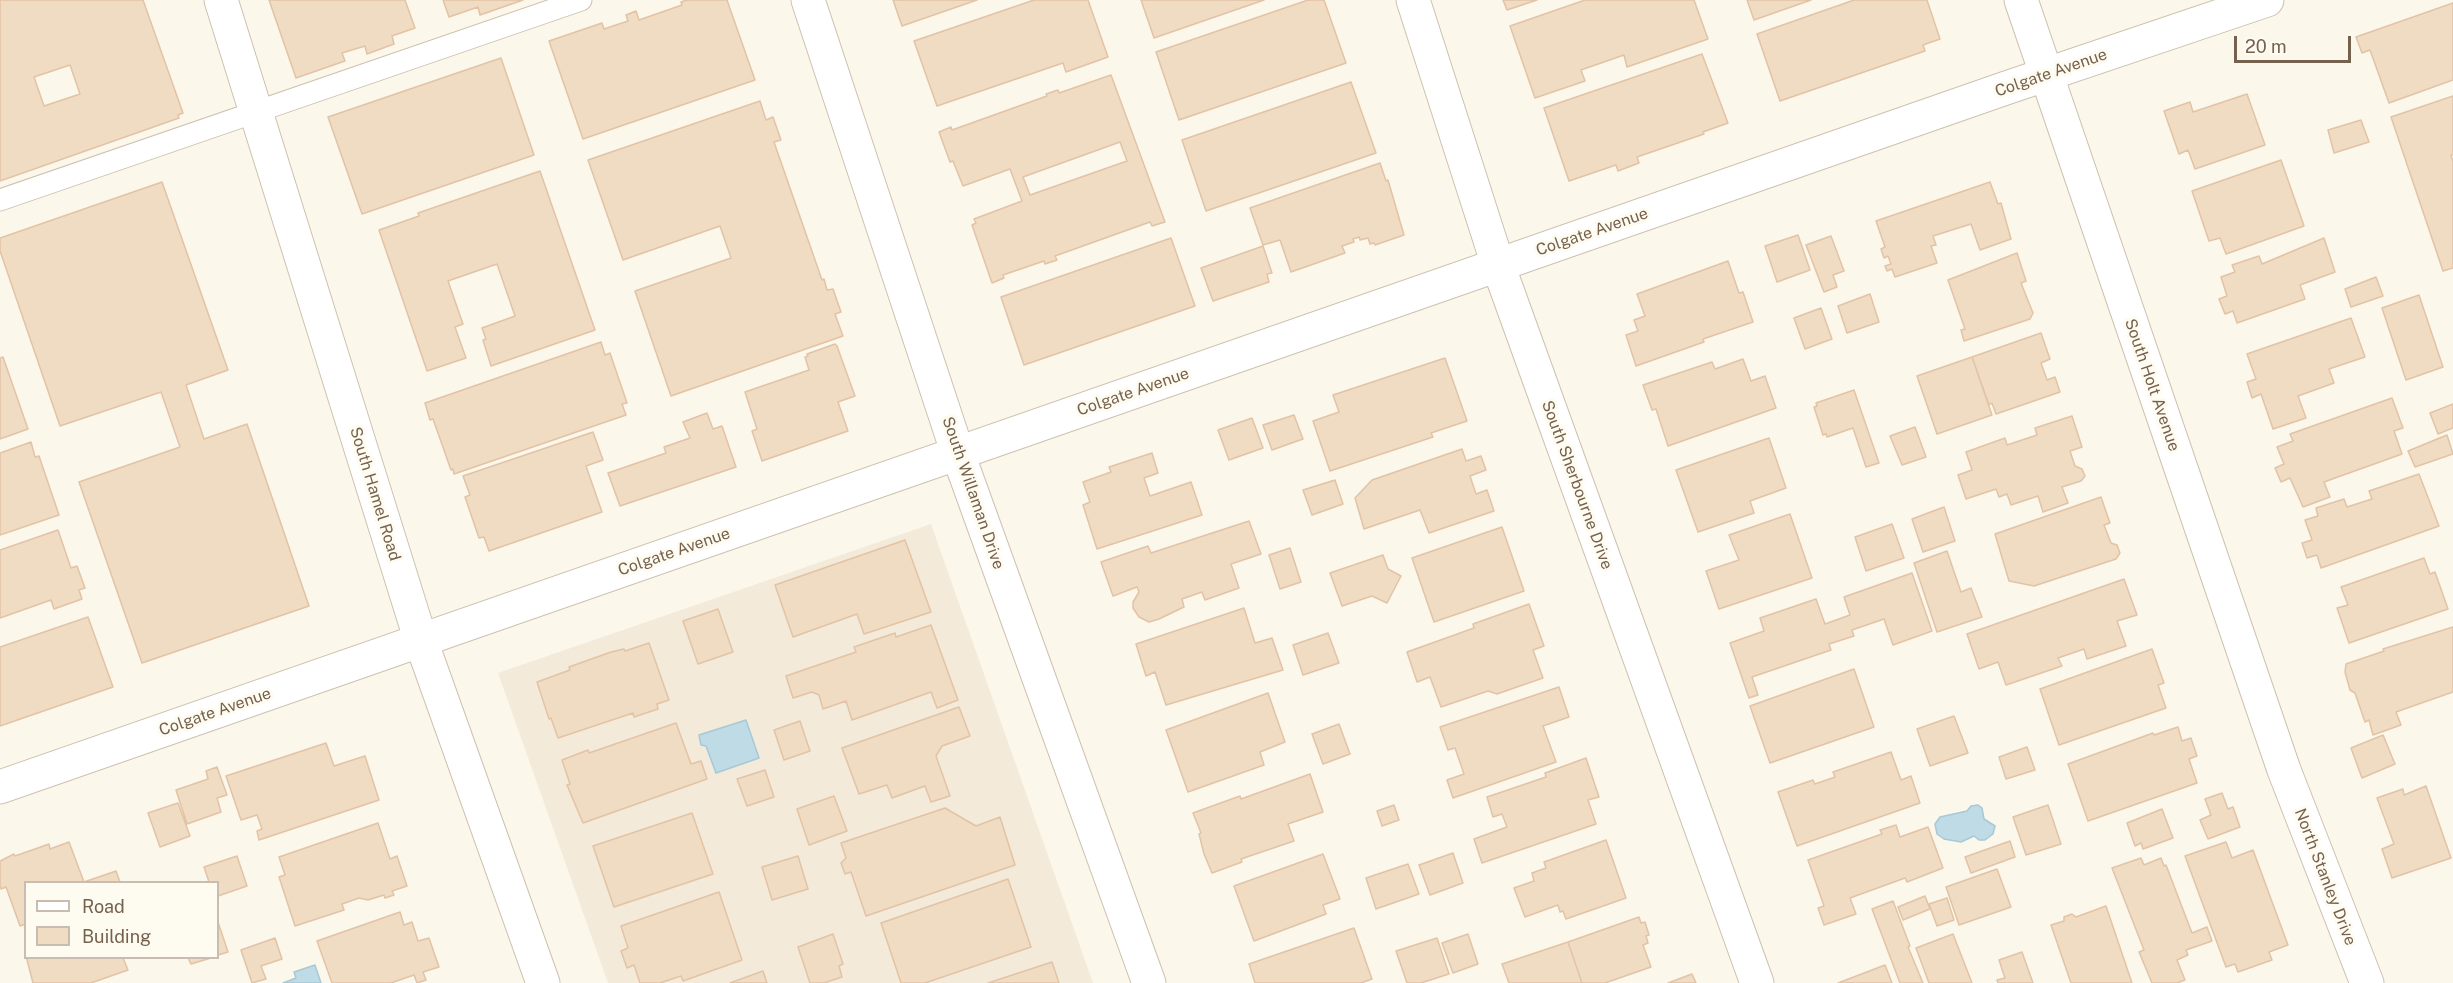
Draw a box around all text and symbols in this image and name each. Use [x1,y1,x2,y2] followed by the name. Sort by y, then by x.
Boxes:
[2237,24,2354,62] scale bar
[2245,36,2287,57] text: 20 m
[1992,45,2110,101] street label: Colgate Avenue
[1533,204,1651,260] street label: Colgate Avenue
[2120,316,2184,454] street label: South Holt Avenue
[1074,364,1192,420] street label: Colgate Avenue
[1537,398,1617,572] street label: South Sherbourne Drive
[938,414,1008,572] street label: South Willaman Drive
[346,425,404,563] street label: South Hamel Road
[615,524,733,580] street label: Colgate Avenue
[156,684,274,740] street label: Colgate Avenue
[2290,806,2360,948] street label: North Stanley Drive
[24,881,219,959] legend
[82,896,125,917] text: Road
[82,926,151,947] text: Building

